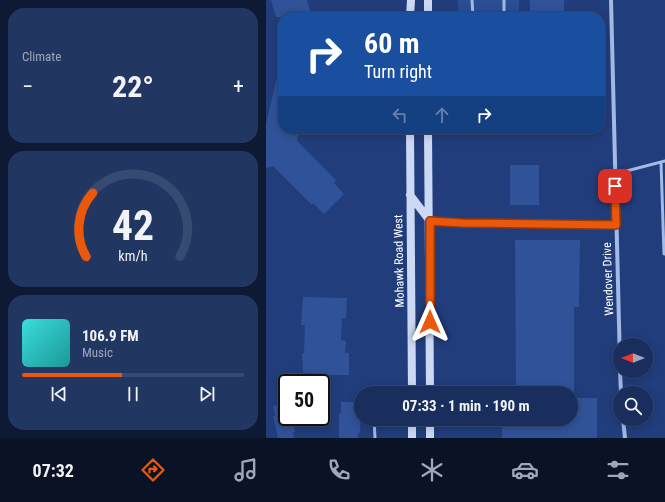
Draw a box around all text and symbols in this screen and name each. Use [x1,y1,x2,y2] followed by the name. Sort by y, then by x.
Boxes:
[364,27,420,60] text: 60 m
[298,28,350,80] icon: right
[22,49,61,64] text: Climate
[364,61,432,82] text: Turn right
[112,69,154,104] text: 22°
[22,74,33,99] text: −
[233,74,244,99] text: +
[389,104,411,126] icon: left
[431,104,453,126] icon: ahead
[473,104,495,126] icon: right
[598,169,632,203] pin
[604,175,626,197] icon: arrive
[112,201,154,250] text: 42
[391,214,407,308] street label: Mohawk Road West
[600,242,616,316] street label: Wendover Drive
[118,248,148,264] text: km/h
[409,301,451,343] position arrow
[82,327,139,345] text: 106.9 FM
[613,338,653,378] north arrow
[613,338,653,426] map controls
[82,345,113,360] text: Music
[278,374,330,426] speed limit sign: 50
[48,383,70,405] icon: previous
[122,383,144,405] icon: pause
[196,383,218,405] icon: next
[613,386,653,426] button: search
[402,397,530,415] text: 07:33 · 1 min · 190 m
[139,456,167,484] icon: directions
[232,456,260,484] icon: music
[325,456,353,484] icon: phone
[418,456,446,484] icon: climate
[511,456,539,484] icon: car
[604,456,632,484] icon: filters
[33,460,74,481] text: 07:32

